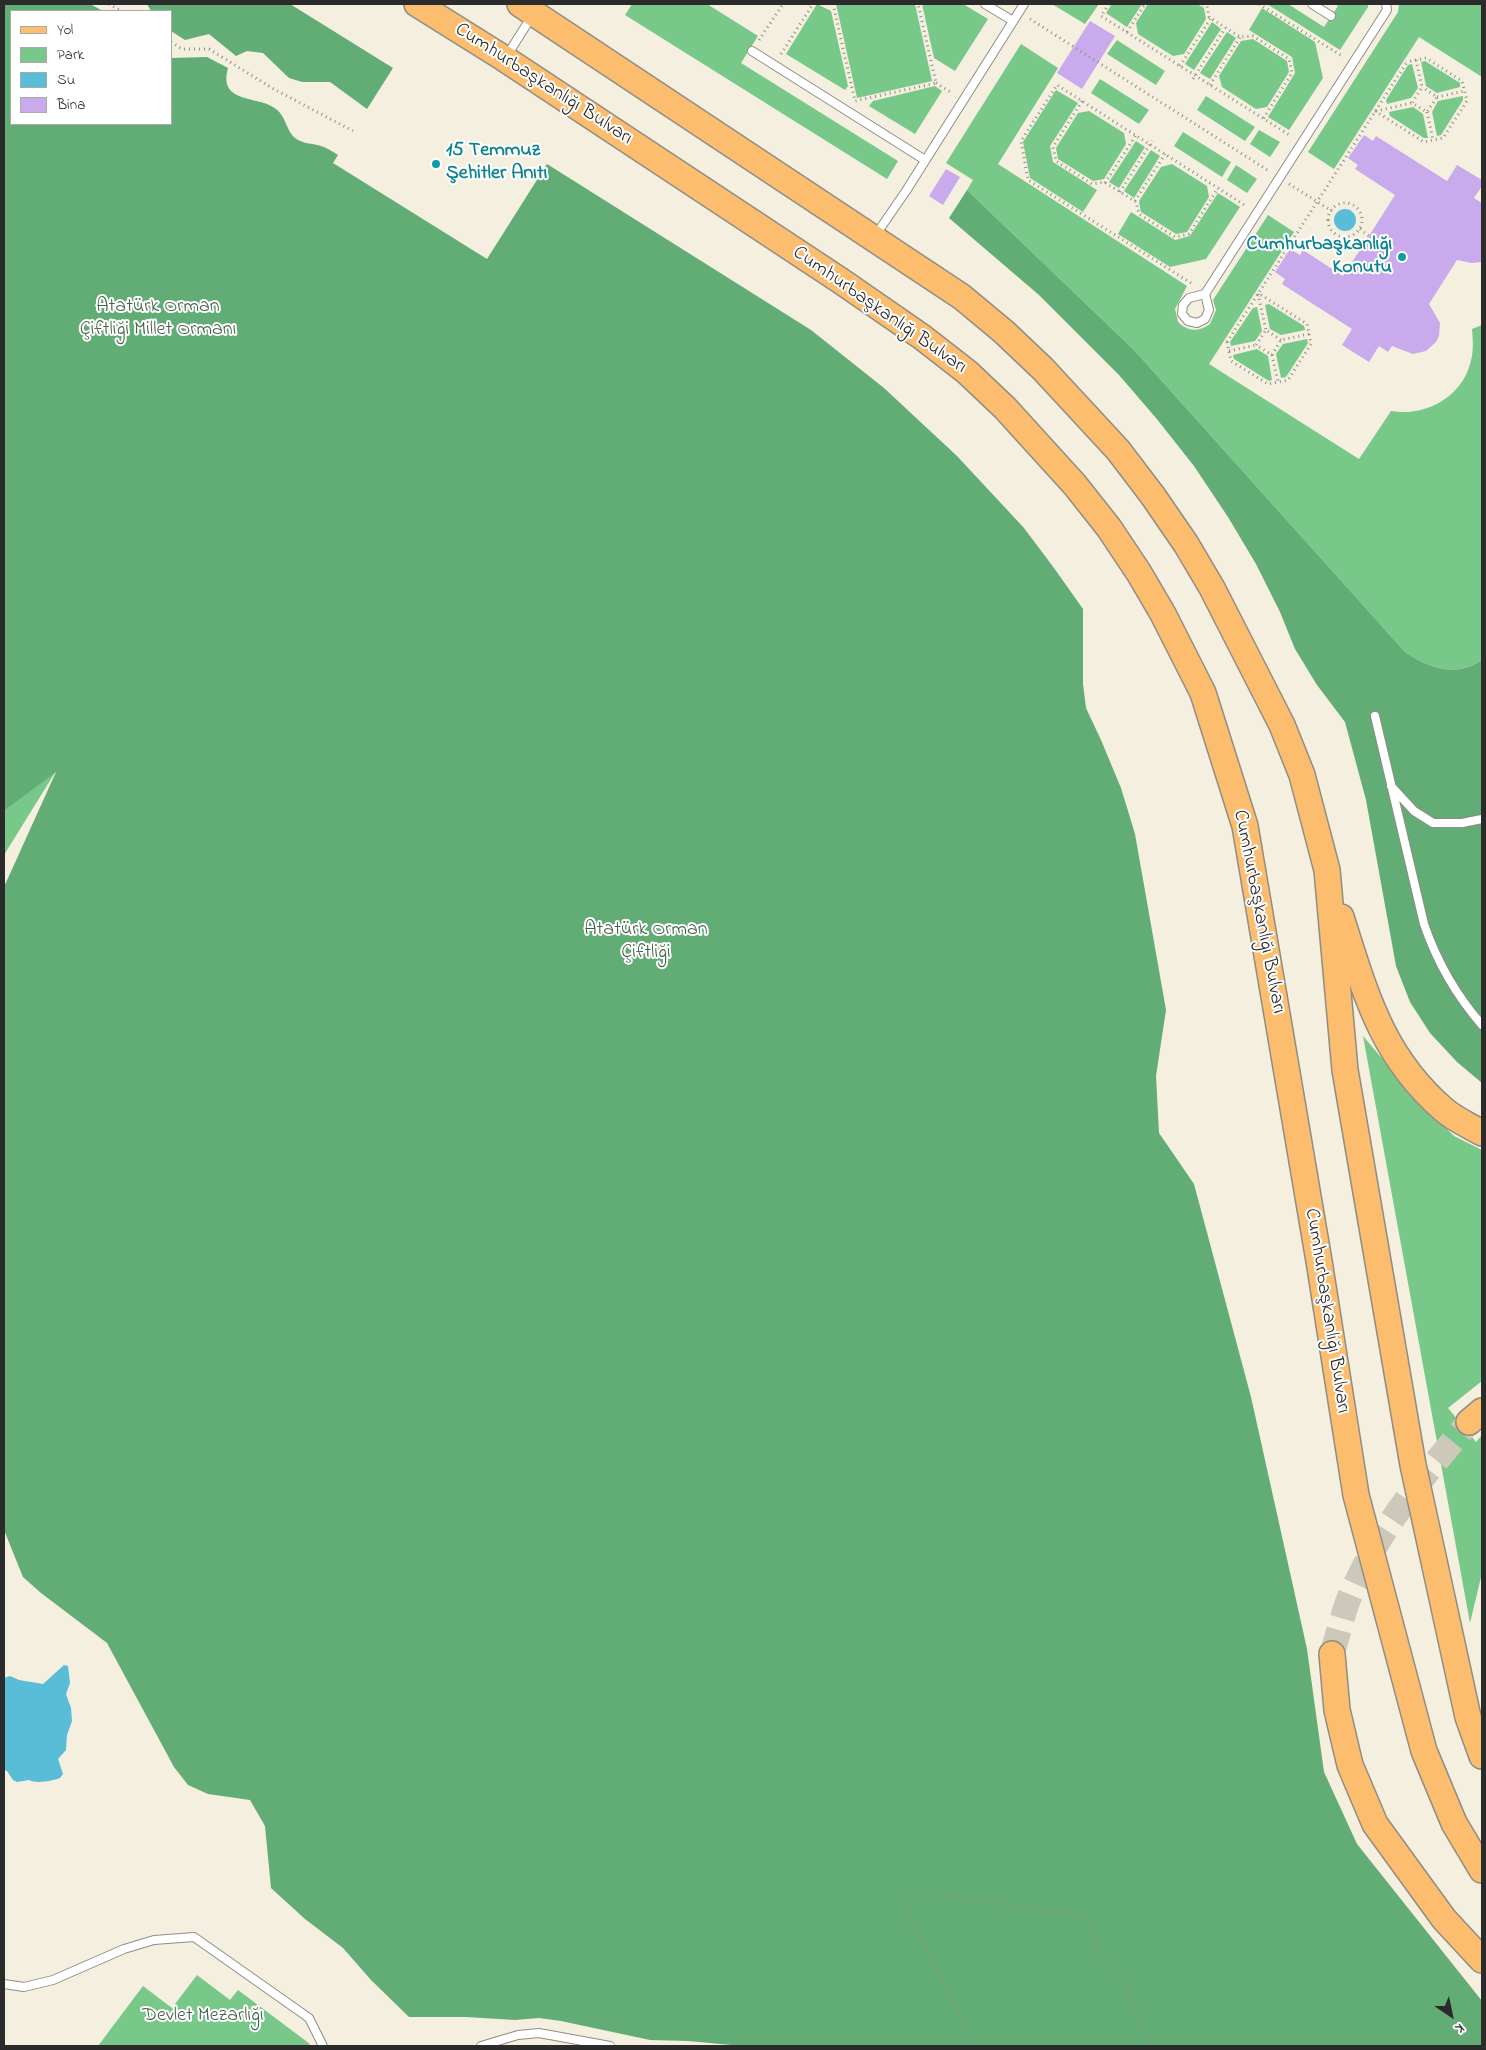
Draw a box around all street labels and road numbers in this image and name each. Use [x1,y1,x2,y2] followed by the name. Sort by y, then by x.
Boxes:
[450,19,636,151] street label: Cumhurbaşkanlığı Bulvarı
[787,242,971,380] street label: Cumhurbaşkanlığı Bulvarı
[1226,808,1290,1016] street label: Cumhurbaşkanlığı Bulvarı
[1298,1207,1354,1415] street label: Cumhurbaşkanlığı Bulvarı

